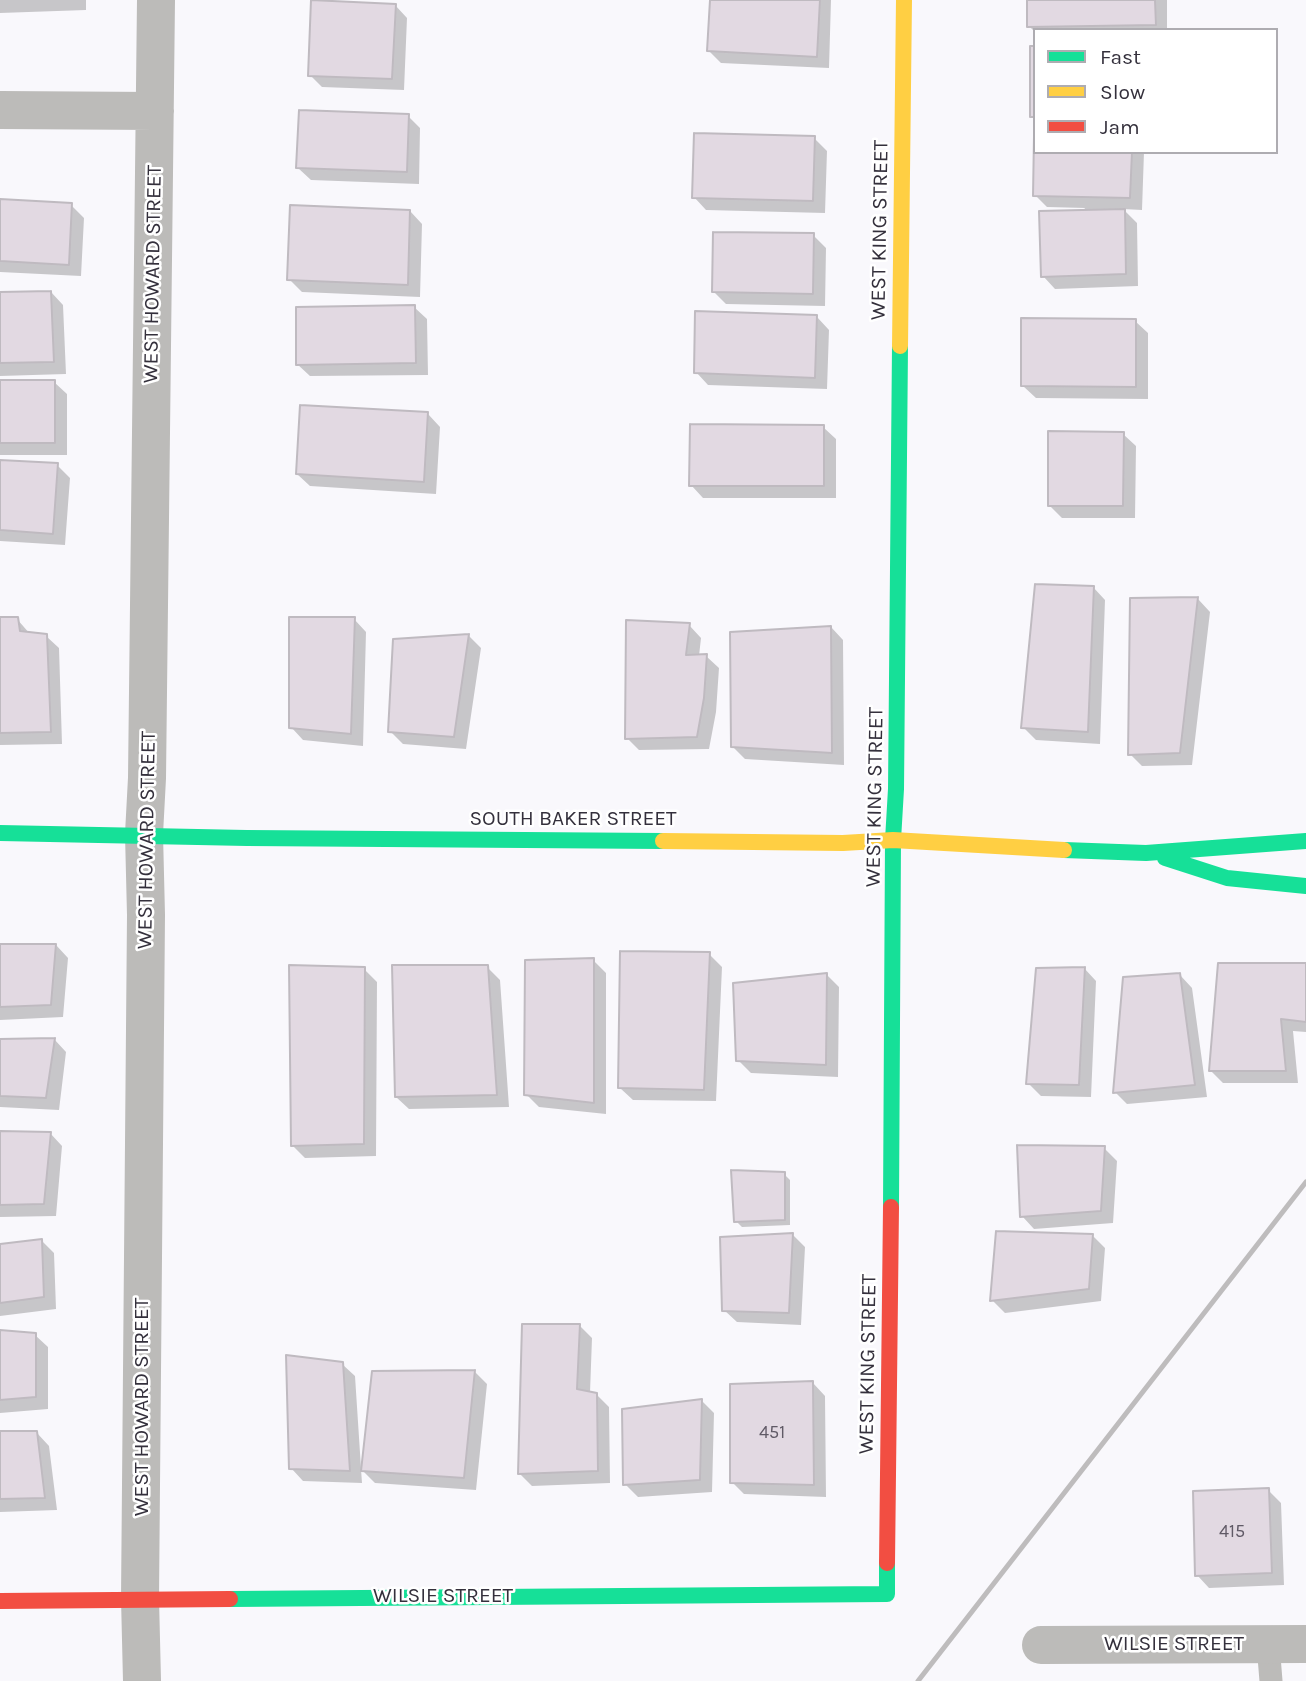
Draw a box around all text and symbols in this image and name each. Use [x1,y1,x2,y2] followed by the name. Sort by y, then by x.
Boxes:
[1033,28,1278,154] legend
[1100,45,1141,69] text: Fast
[1100,80,1145,104] text: Slow
[1100,115,1140,139] text: Jam
[866,140,894,320] street label: WEST KING STREET
[138,165,168,383] street label: WEST HOWARD STREET
[861,707,889,887] street label: WEST KING STREET
[132,731,162,949] street label: WEST HOWARD STREET
[469,806,677,832] street label: SOUTH BAKER STREET
[854,1274,882,1454] street label: WEST KING STREET
[129,1298,155,1516] street label: WEST HOWARD STREET
[759,1422,785,1444] house number: 451
[1219,1521,1245,1543] house number: 415
[373,1583,513,1609] street label: WILSIE STREET
[1104,1631,1244,1657] street label: WILSIE STREET

